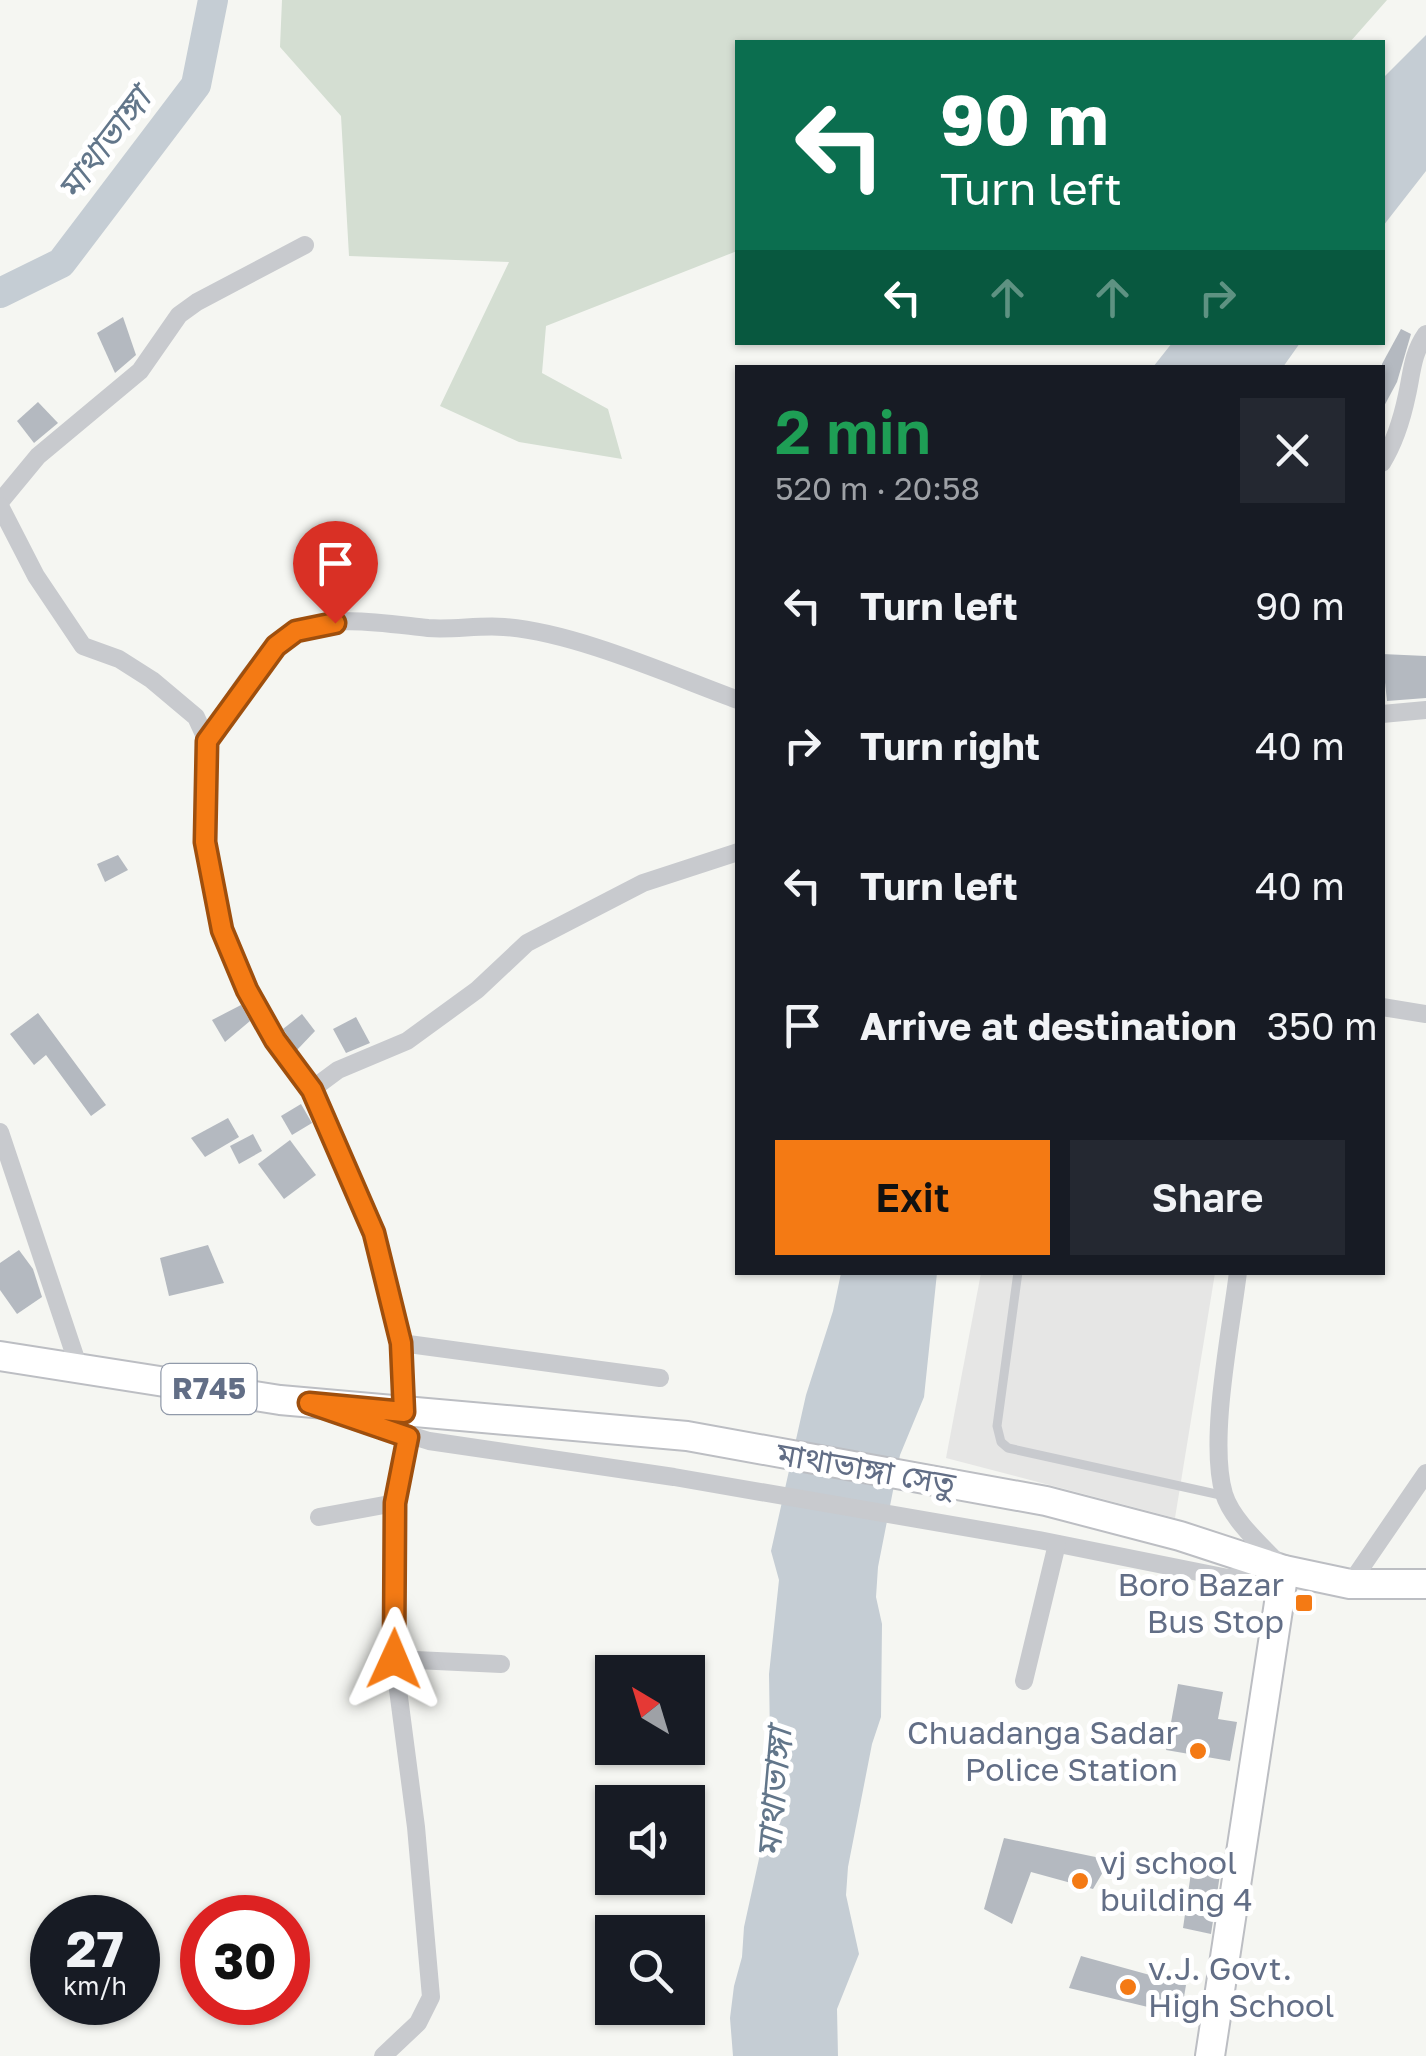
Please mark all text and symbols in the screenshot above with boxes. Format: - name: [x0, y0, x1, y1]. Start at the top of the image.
- water label: মাথাভাঙ্গা: [47, 74, 163, 208]
- text: 90 m: [940, 76, 1109, 160]
- icon: left: [775, 80, 905, 210]
- text: Turn left: [940, 161, 1122, 215]
- icon: left: [875, 270, 930, 325]
- icon: ahead: [980, 270, 1035, 325]
- icon: ahead: [1085, 270, 1140, 325]
- icon: right: [1190, 270, 1245, 325]
- text: 2 min: [775, 395, 931, 467]
- button: close: [1240, 398, 1345, 503]
- text: 520 m · 20:58: [775, 469, 980, 507]
- pin: [293, 521, 378, 624]
- icon: arrive: [308, 536, 363, 591]
- icon: left: [775, 578, 830, 633]
- text: Turn left: [860, 583, 1018, 628]
- text: 90 m: [1255, 583, 1345, 628]
- icon: right: [775, 718, 830, 773]
- text: Turn right: [860, 723, 1040, 768]
- text: 40 m: [1255, 723, 1345, 768]
- icon: left: [775, 858, 830, 913]
- text: Turn left: [860, 863, 1018, 908]
- text: 40 m: [1255, 863, 1345, 908]
- icon: arrive: [775, 998, 830, 1053]
- text: Arrive at destination: [860, 1003, 1237, 1048]
- text: 350 m: [1267, 1003, 1378, 1048]
- button: Exit: [775, 1140, 1050, 1255]
- button: Share: [1070, 1140, 1345, 1255]
- road number: R745: [162, 1364, 256, 1414]
- street label: মাথাভাঙ্গা সেতু: [773, 1433, 959, 1504]
- place label: Boro Bazar Bus Stop: [1118, 1565, 1284, 1640]
- marker: Boro Bazar Bus Stop: [1293, 1592, 1315, 1614]
- position arrow: [342, 1607, 446, 1711]
- north arrow: [595, 1655, 705, 1765]
- map controls: [595, 1655, 705, 2025]
- place label: Chuadanga Sadar Police Station: [907, 1713, 1178, 1788]
- water label: মাথাভাঙ্গা: [746, 1720, 800, 1859]
- marker: Chuadanga Sadar Police Station: [1187, 1740, 1209, 1762]
- button: sound: [595, 1785, 705, 1895]
- place label: vj school building 4: [1100, 1843, 1253, 1918]
- marker: vj school building 4: [1069, 1870, 1091, 1892]
- speed limit sign: 30: [180, 1895, 310, 2025]
- button: search: [595, 1915, 705, 2025]
- text: 27: [66, 1918, 124, 1978]
- place label: v.J. Govt. High School: [1148, 1949, 1335, 2024]
- text: km/h: [63, 1970, 127, 2001]
- marker: v.J. Govt. High School: [1117, 1976, 1139, 1998]

